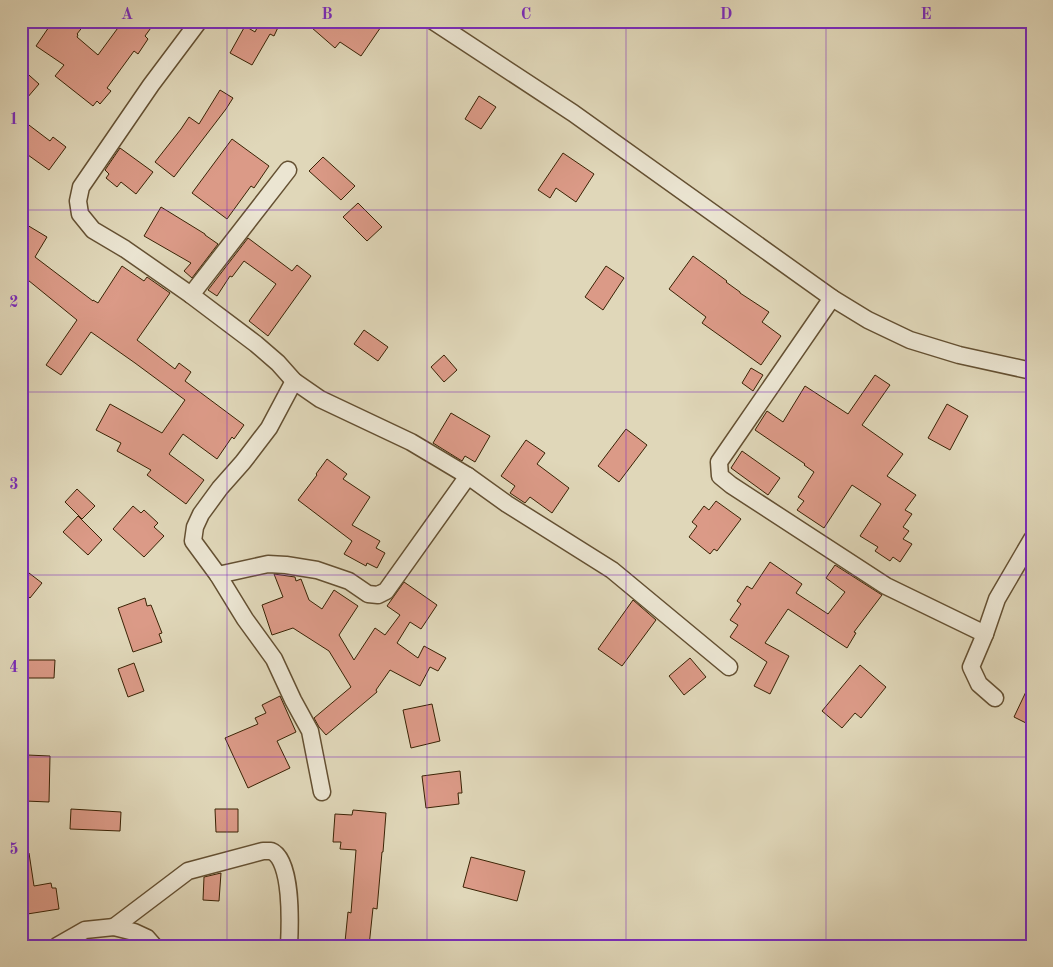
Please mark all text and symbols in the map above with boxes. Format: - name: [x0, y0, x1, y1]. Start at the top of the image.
- text: A: [121, 7, 133, 23]
- text: B: [321, 7, 333, 23]
- text: C: [521, 7, 531, 23]
- text: D: [720, 7, 732, 23]
- text: E: [920, 7, 932, 23]
- text: 1: [9, 112, 19, 128]
- text: 2: [9, 295, 19, 311]
- text: 3: [9, 477, 19, 493]
- text: 4: [9, 660, 19, 676]
- text: 5: [9, 842, 19, 858]

